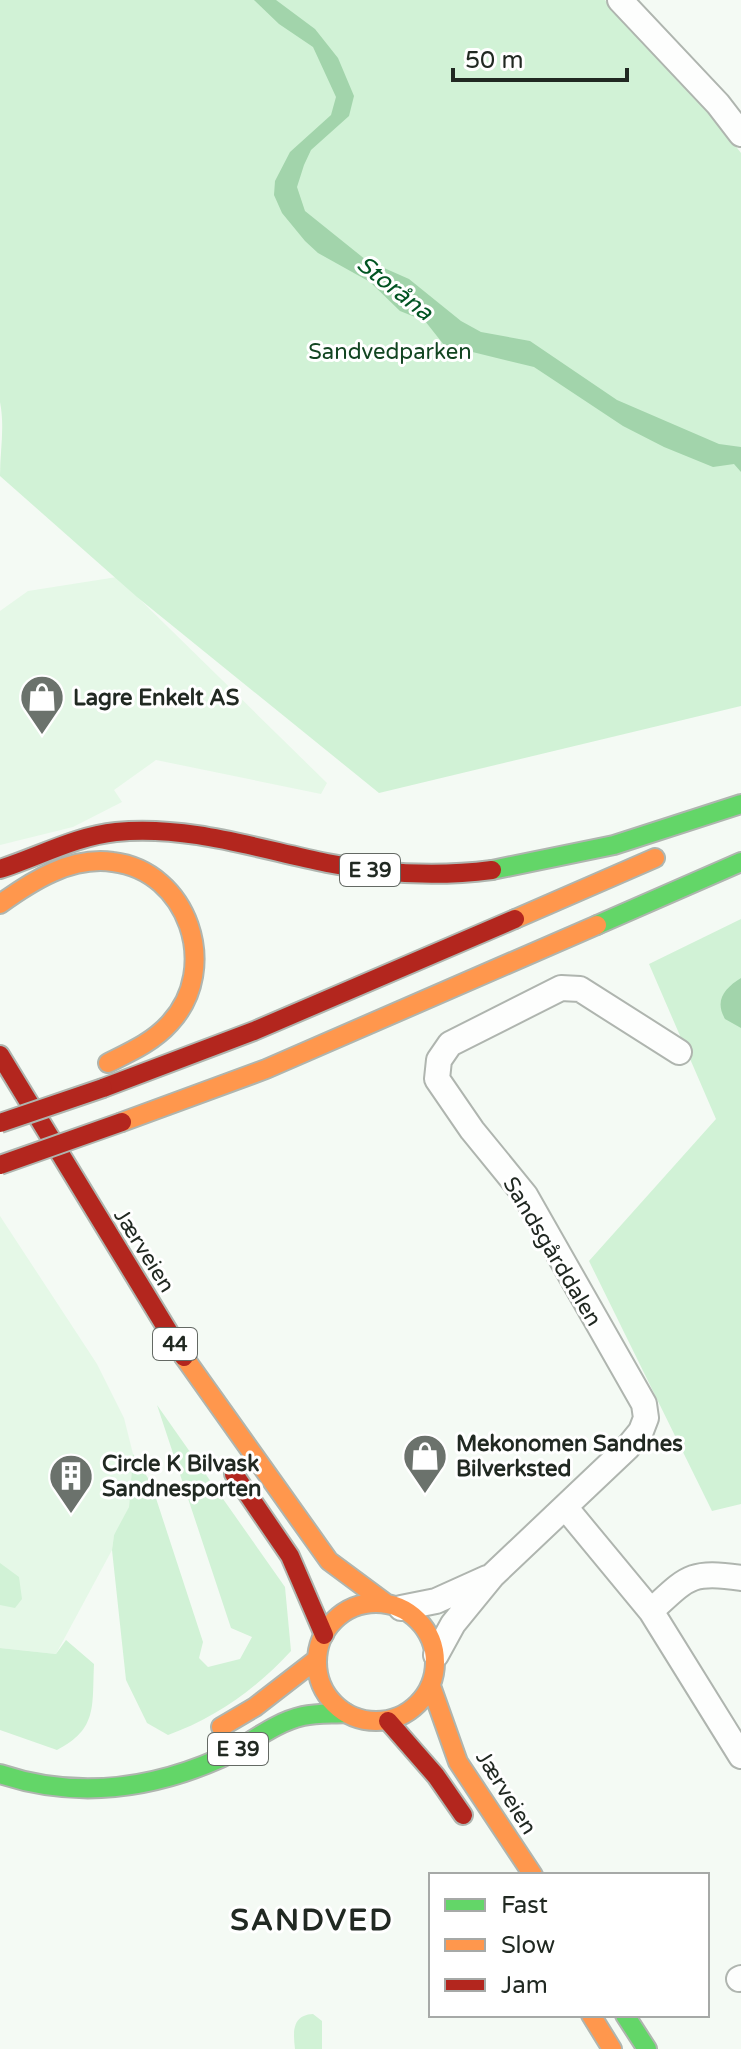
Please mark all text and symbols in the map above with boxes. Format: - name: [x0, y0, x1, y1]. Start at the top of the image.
- scale bar: [453, 32, 627, 82]
- text: 50 m: [465, 46, 523, 75]
- water label: Storåna: [351, 250, 439, 327]
- park label: Sandvedparken: [308, 339, 472, 365]
- shop icon: Lagre Enkelt AS: [18, 673, 66, 736]
- place label: Lagre Enkelt AS: [73, 685, 240, 711]
- road number: E 39: [340, 854, 400, 886]
- street label: Sandsgårddalen: [497, 1172, 607, 1331]
- street label: Jærveien: [108, 1204, 180, 1297]
- road number: 44: [153, 1328, 197, 1360]
- place label: Mekonomen Sandnes Bilverksted: [456, 1431, 683, 1482]
- shop icon: Mekonomen Sandnes Bilverksted: [401, 1432, 449, 1495]
- place label: Circle K Bilvask Sandnesporten: [102, 1451, 261, 1502]
- building icon: Circle K Bilvask Sandnesporten: [47, 1452, 95, 1515]
- road number: E 39: [208, 1733, 268, 1765]
- street label: Jærveien: [470, 1746, 542, 1839]
- legend: [429, 1873, 709, 2017]
- text: Fast: [501, 1891, 548, 1920]
- district label: SANDVED: [230, 1902, 394, 1939]
- text: Slow: [501, 1931, 555, 1960]
- text: Jam: [501, 1971, 548, 2000]

